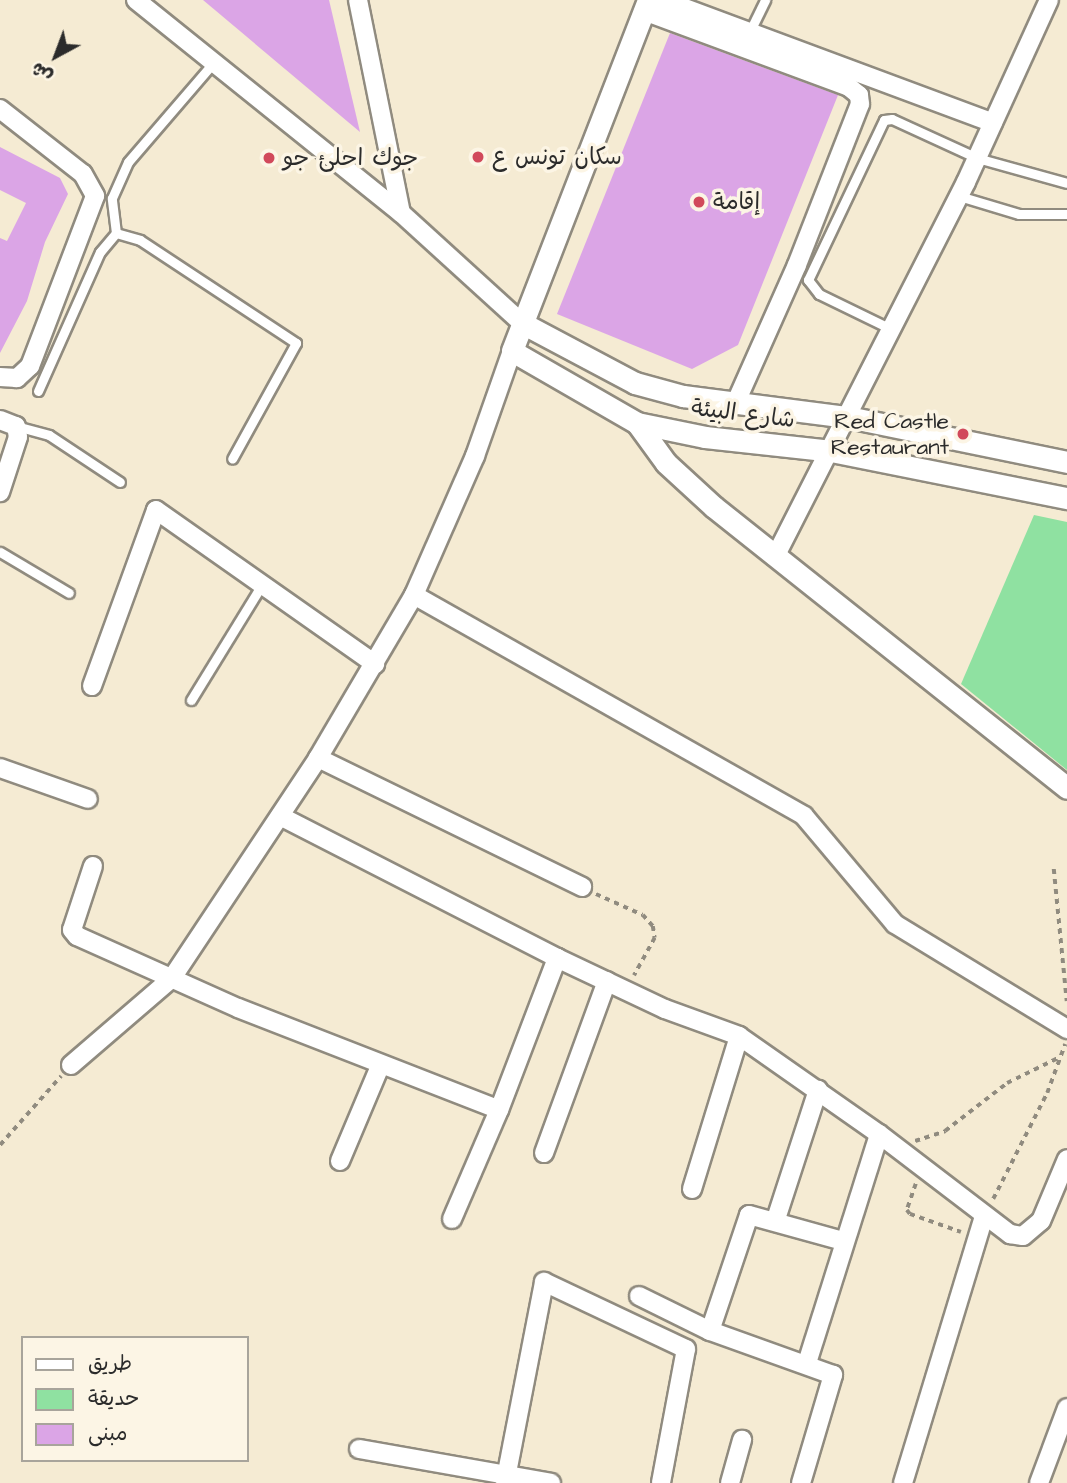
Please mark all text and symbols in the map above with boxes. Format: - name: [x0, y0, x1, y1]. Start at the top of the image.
- north arrow: [21, 21, 91, 91]
- text: ش: [25, 55, 59, 89]
- place label: سكان تونس ع: [492, 143, 622, 171]
- place label: جوك احلئ جو: [283, 144, 418, 172]
- marker: سكان تونس ع: [470, 149, 486, 165]
- marker: جوك احلئ جو: [261, 150, 277, 166]
- place label: إقامة: [713, 188, 760, 216]
- marker: إقامة: [691, 194, 707, 210]
- street label: شارع البيئة: [690, 394, 796, 434]
- place label: Red Castle Restaurant: [831, 407, 949, 461]
- marker: Red Castle Restaurant: [955, 426, 971, 442]
- legend: [21, 1336, 248, 1462]
- text: طريق: [88, 1349, 132, 1378]
- text: حديقة: [88, 1384, 139, 1413]
- text: مبنى: [88, 1419, 127, 1448]

